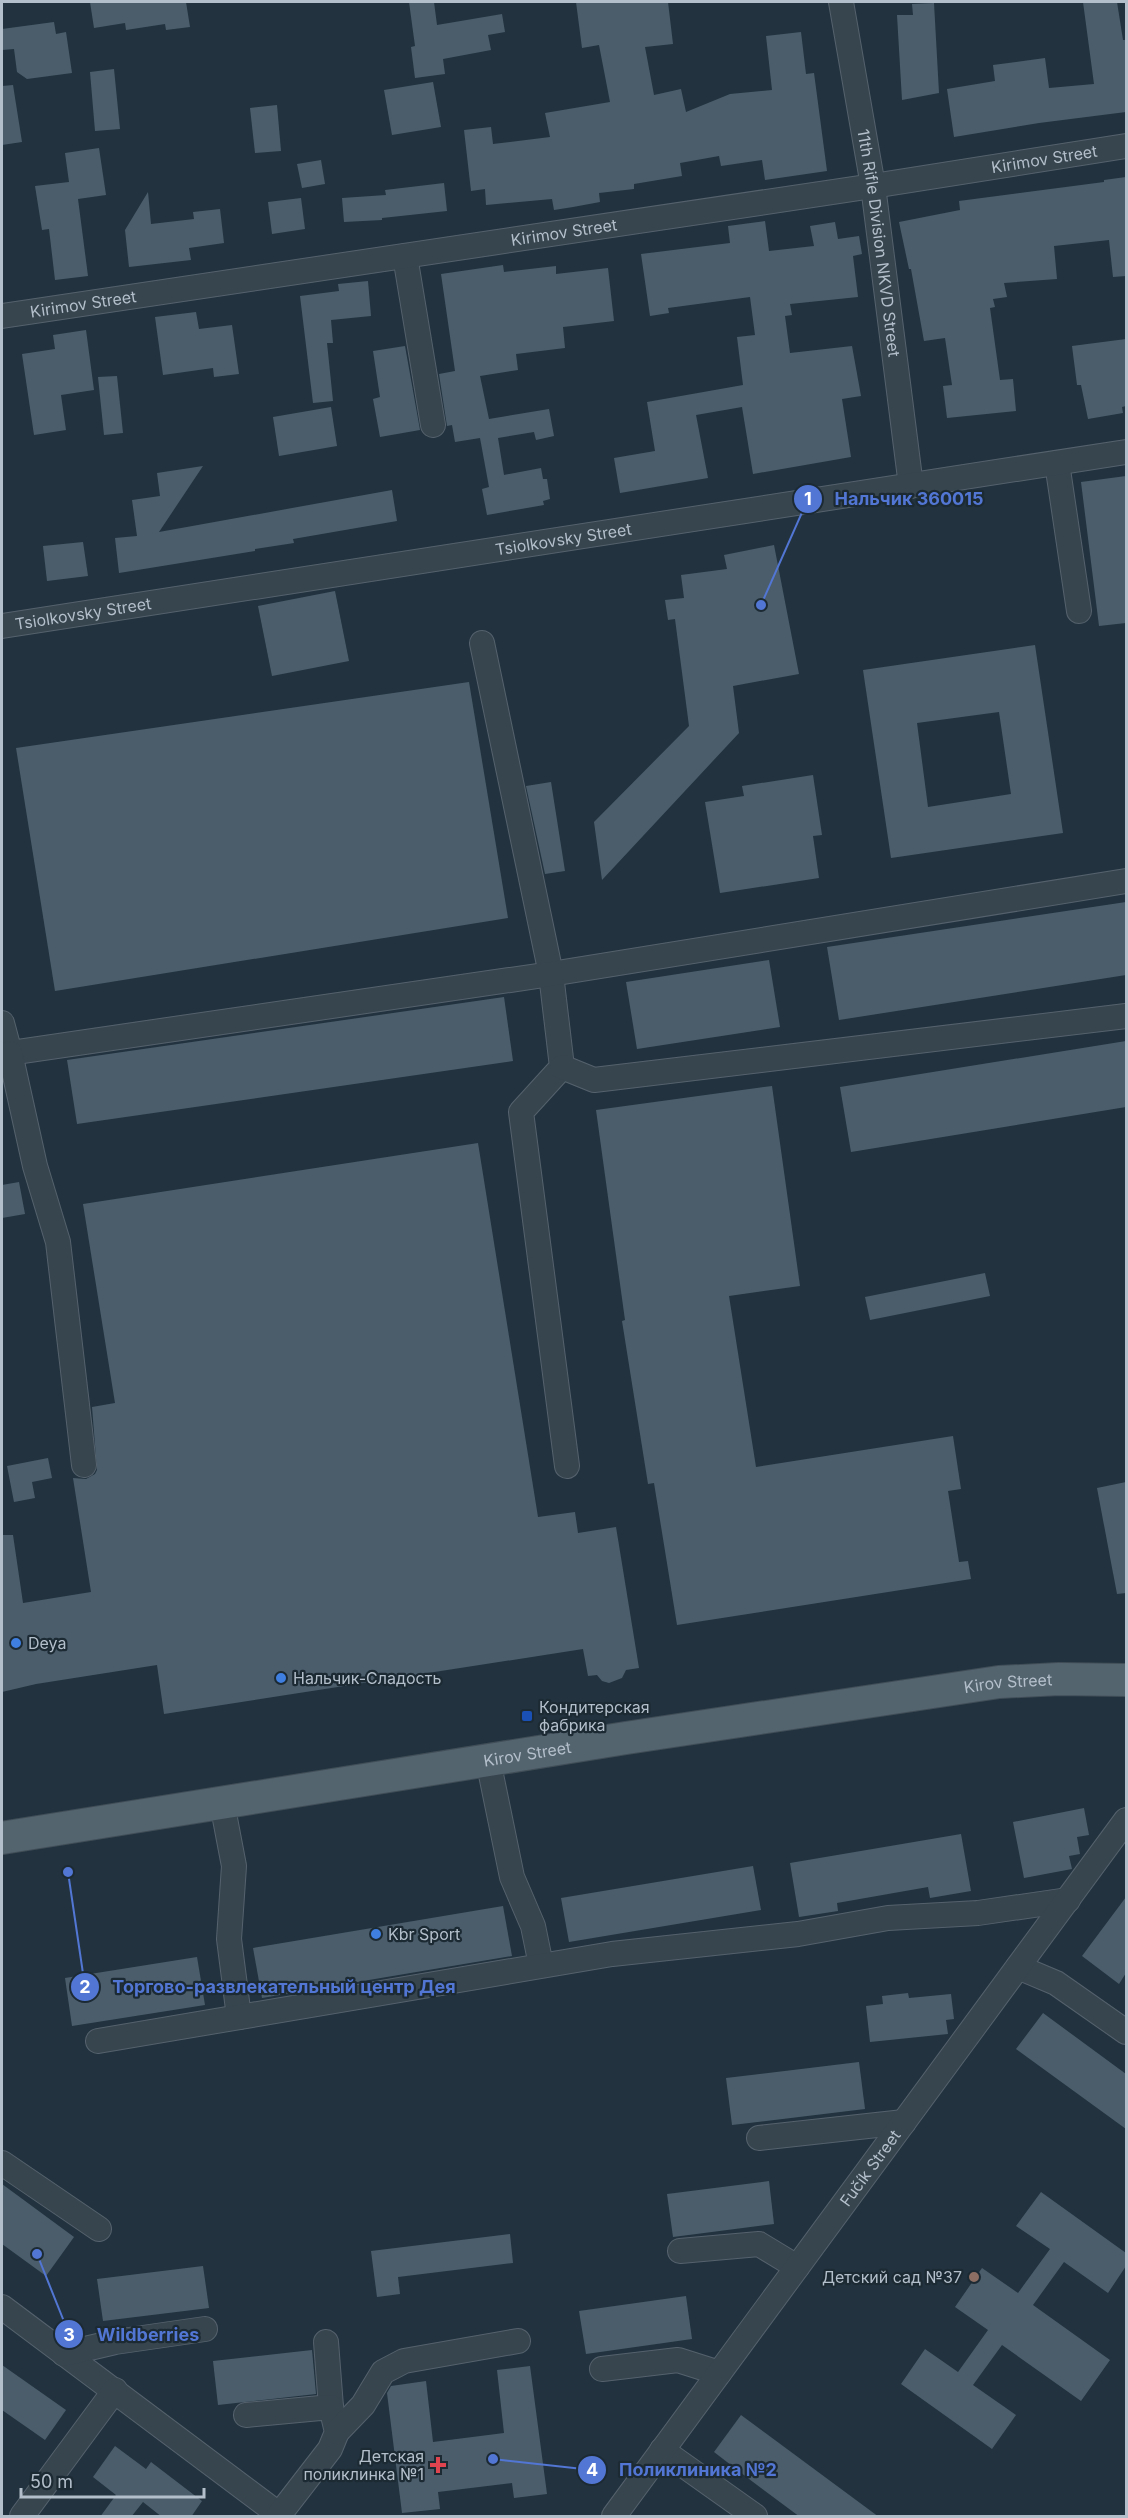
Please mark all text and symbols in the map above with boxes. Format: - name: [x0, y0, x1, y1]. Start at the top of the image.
- street label: 11th Rifle Division NKVD Street: [853, 128, 905, 358]
- street label: Kirimov Street: [990, 141, 1099, 177]
- street label: Kirimov Street: [509, 214, 618, 250]
- street label: Kirimov Street: [29, 286, 137, 322]
- callout: Нальчик 360015: [793, 481, 996, 517]
- text: 1: [804, 488, 812, 509]
- text: Нальчик 360015: [834, 488, 984, 509]
- street label: Tsiolkovsky Street: [494, 519, 633, 560]
- street label: Tsiolkovsky Street: [14, 593, 153, 634]
- place label: Deya: [28, 1633, 66, 1653]
- marker: Deya: [9, 1636, 23, 1650]
- place label: Нальчик-Сладость: [293, 1668, 441, 1688]
- street label: Kirov Street: [962, 1669, 1053, 1697]
- marker: Нальчик-Сладость: [274, 1671, 288, 1685]
- place label: Кондитерская фабрика: [539, 1697, 650, 1735]
- marker: Кондитерская фабрика: [520, 1709, 534, 1723]
- street label: Kirov Street: [482, 1737, 573, 1771]
- place label: Kbr Sport: [388, 1924, 460, 1944]
- marker: Kbr Sport: [369, 1927, 383, 1941]
- callout: Торгово-развлекательный центр Дея: [70, 1969, 468, 2005]
- text: 2: [79, 1976, 91, 1997]
- text: Торгово-развлекательный центр Дея: [112, 1976, 456, 1997]
- street label: Fučík Street: [835, 2126, 905, 2210]
- place label: Детский сад №37: [822, 2267, 962, 2287]
- marker: Детский сад №37: [967, 2270, 981, 2284]
- callout: Wildberries: [54, 2316, 211, 2352]
- text: 3: [63, 2324, 75, 2345]
- text: Wildberries: [97, 2324, 199, 2345]
- place label: Детская поликлинка №1: [303, 2446, 424, 2484]
- callout: Поликлиника №2: [577, 2452, 789, 2488]
- marker: Детская поликлинка №1: [429, 2456, 447, 2474]
- text: 4: [586, 2459, 598, 2480]
- text: Поликлиника №2: [619, 2459, 777, 2480]
- scale bar: [21, 2461, 204, 2499]
- text: 50 m: [30, 2471, 73, 2492]

